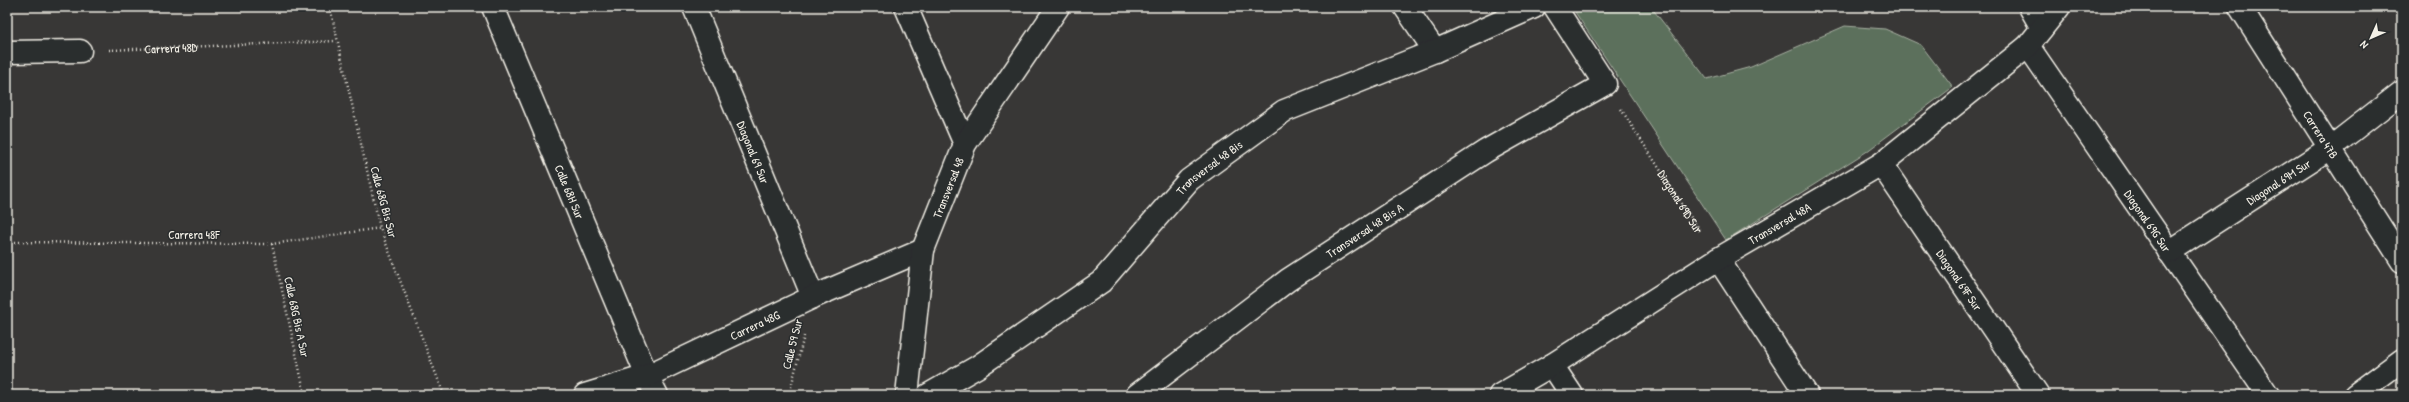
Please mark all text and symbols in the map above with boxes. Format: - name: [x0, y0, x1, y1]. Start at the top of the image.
- north arrow: [2351, 18, 2391, 58]
- street label: Carrera 48D: [144, 38, 198, 57]
- text: N: [2357, 38, 2371, 52]
- street label: Carrera 47B: [2300, 107, 2343, 162]
- street label: Diagonal 69 Sur: [733, 118, 774, 187]
- street label: Transversal 48 Bis: [1172, 135, 1246, 198]
- street label: Diagonal 69M Sur: [2243, 154, 2314, 209]
- street label: Transversal 48: [928, 155, 967, 221]
- street label: Calle 68H Sur: [551, 162, 589, 222]
- street label: Calle 68G Bis Sur: [366, 164, 402, 240]
- street label: Diagonal 69D Sur: [1654, 167, 1708, 237]
- street label: Diagonal 69G Sur: [2121, 186, 2176, 256]
- street label: Transversal 48A: [1745, 198, 1814, 248]
- street label: Transversal 48 Bis A: [1322, 199, 1406, 262]
- street label: Carrera 48F: [168, 226, 220, 243]
- street label: Diagonal 69F Sur: [1933, 246, 1987, 314]
- street label: Calle 68G Bis A Sur: [280, 275, 314, 359]
- street label: Carrera 48G: [727, 306, 782, 344]
- street label: Calle 59 Sur: [778, 317, 807, 371]

